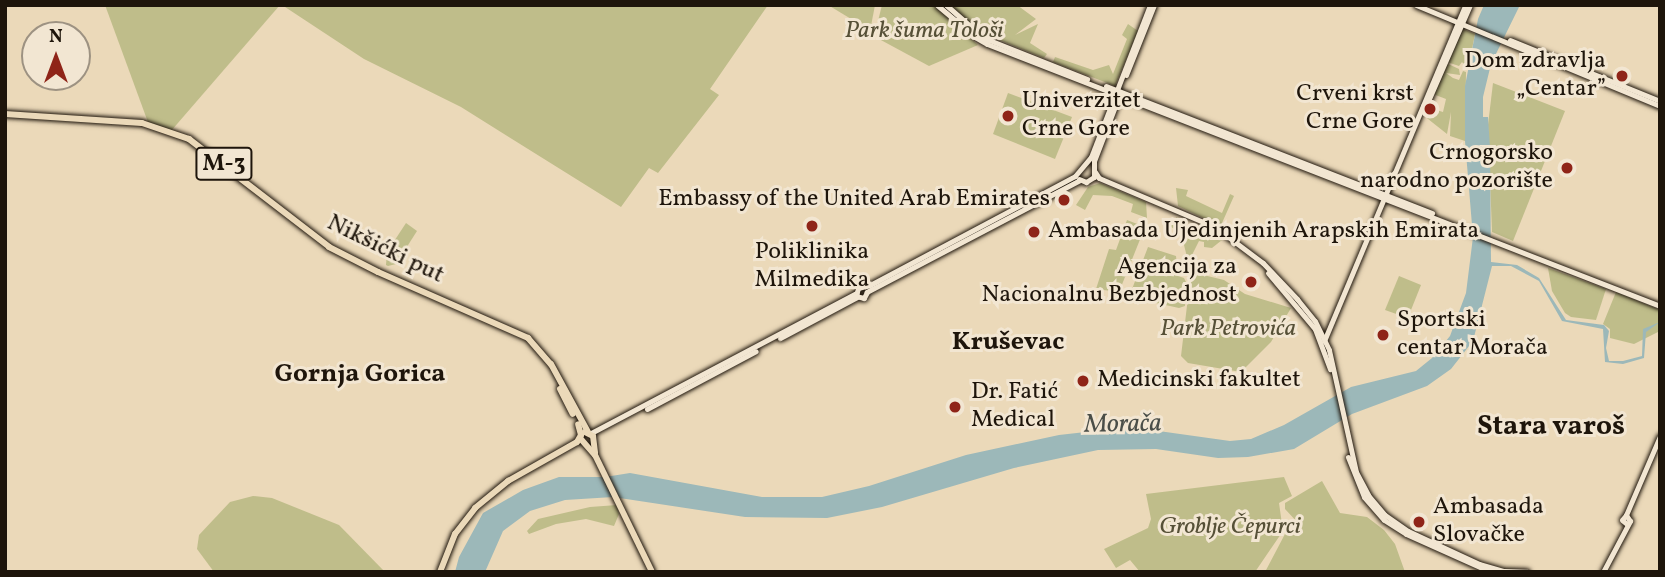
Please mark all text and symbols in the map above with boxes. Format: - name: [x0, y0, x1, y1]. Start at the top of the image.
- park label: Park šuma Tološi: [845, 18, 1003, 46]
- north arrow: [21, 21, 91, 91]
- text: N: [49, 24, 63, 50]
- place label: Dom zdravlja „Centar”: [1464, 48, 1606, 104]
- marker: Dom zdravlja „Centar”: [1612, 66, 1632, 86]
- place label: Crveni krst Crne Gore: [1296, 81, 1414, 137]
- place label: Univerzitet Crne Gore: [1022, 88, 1141, 144]
- marker: Crveni krst Crne Gore: [1420, 99, 1440, 119]
- marker: Univerzitet Crne Gore: [1000, 108, 1016, 124]
- place label: Crnogorsko narodno pozorište: [1360, 140, 1553, 196]
- road number: M-3: [194, 144, 254, 183]
- marker: Crnogorsko narodno pozorište: [1559, 160, 1575, 176]
- place label: Embassy of the United Arab Emirates: [660, 186, 1050, 214]
- marker: Embassy of the United Arab Emirates: [1056, 192, 1072, 208]
- street label: Nikšićki put: [322, 209, 448, 291]
- marker: Poliklinika Milmedika: [802, 216, 822, 236]
- place label: Ambasada Ujedinjenih Arapskih Emirata: [1048, 218, 1479, 246]
- marker: Ambasada Ujedinjenih Arapskih Emirata: [1026, 224, 1042, 240]
- place label: Poliklinika Milmedika: [754, 239, 870, 295]
- place label: Agencija za Nacionalnu Bezbjednost: [981, 254, 1237, 310]
- marker: Agencija za Nacionalnu Bezbjednost: [1243, 274, 1259, 290]
- place label: Sportski centar Morača: [1397, 307, 1548, 363]
- park label: Park Petrovića: [1160, 316, 1296, 344]
- district label: Kruševac: [952, 327, 1064, 359]
- marker: Sportski centar Morača: [1375, 327, 1391, 343]
- district label: Gornja Gorica: [275, 359, 445, 391]
- place label: Medicinski fakultet: [1097, 367, 1301, 395]
- marker: Medicinski fakultet: [1075, 373, 1091, 389]
- place label: Dr. Fatić Medical: [971, 379, 1058, 435]
- marker: Dr. Fatić Medical: [945, 397, 965, 417]
- water label: Morača: [1084, 409, 1162, 441]
- district label: Stara varoš: [1477, 410, 1625, 444]
- place label: Ambasada Slovačke: [1433, 494, 1544, 550]
- park label: Groblje Čepurci: [1159, 514, 1301, 542]
- marker: Ambasada Slovačke: [1411, 514, 1427, 530]

